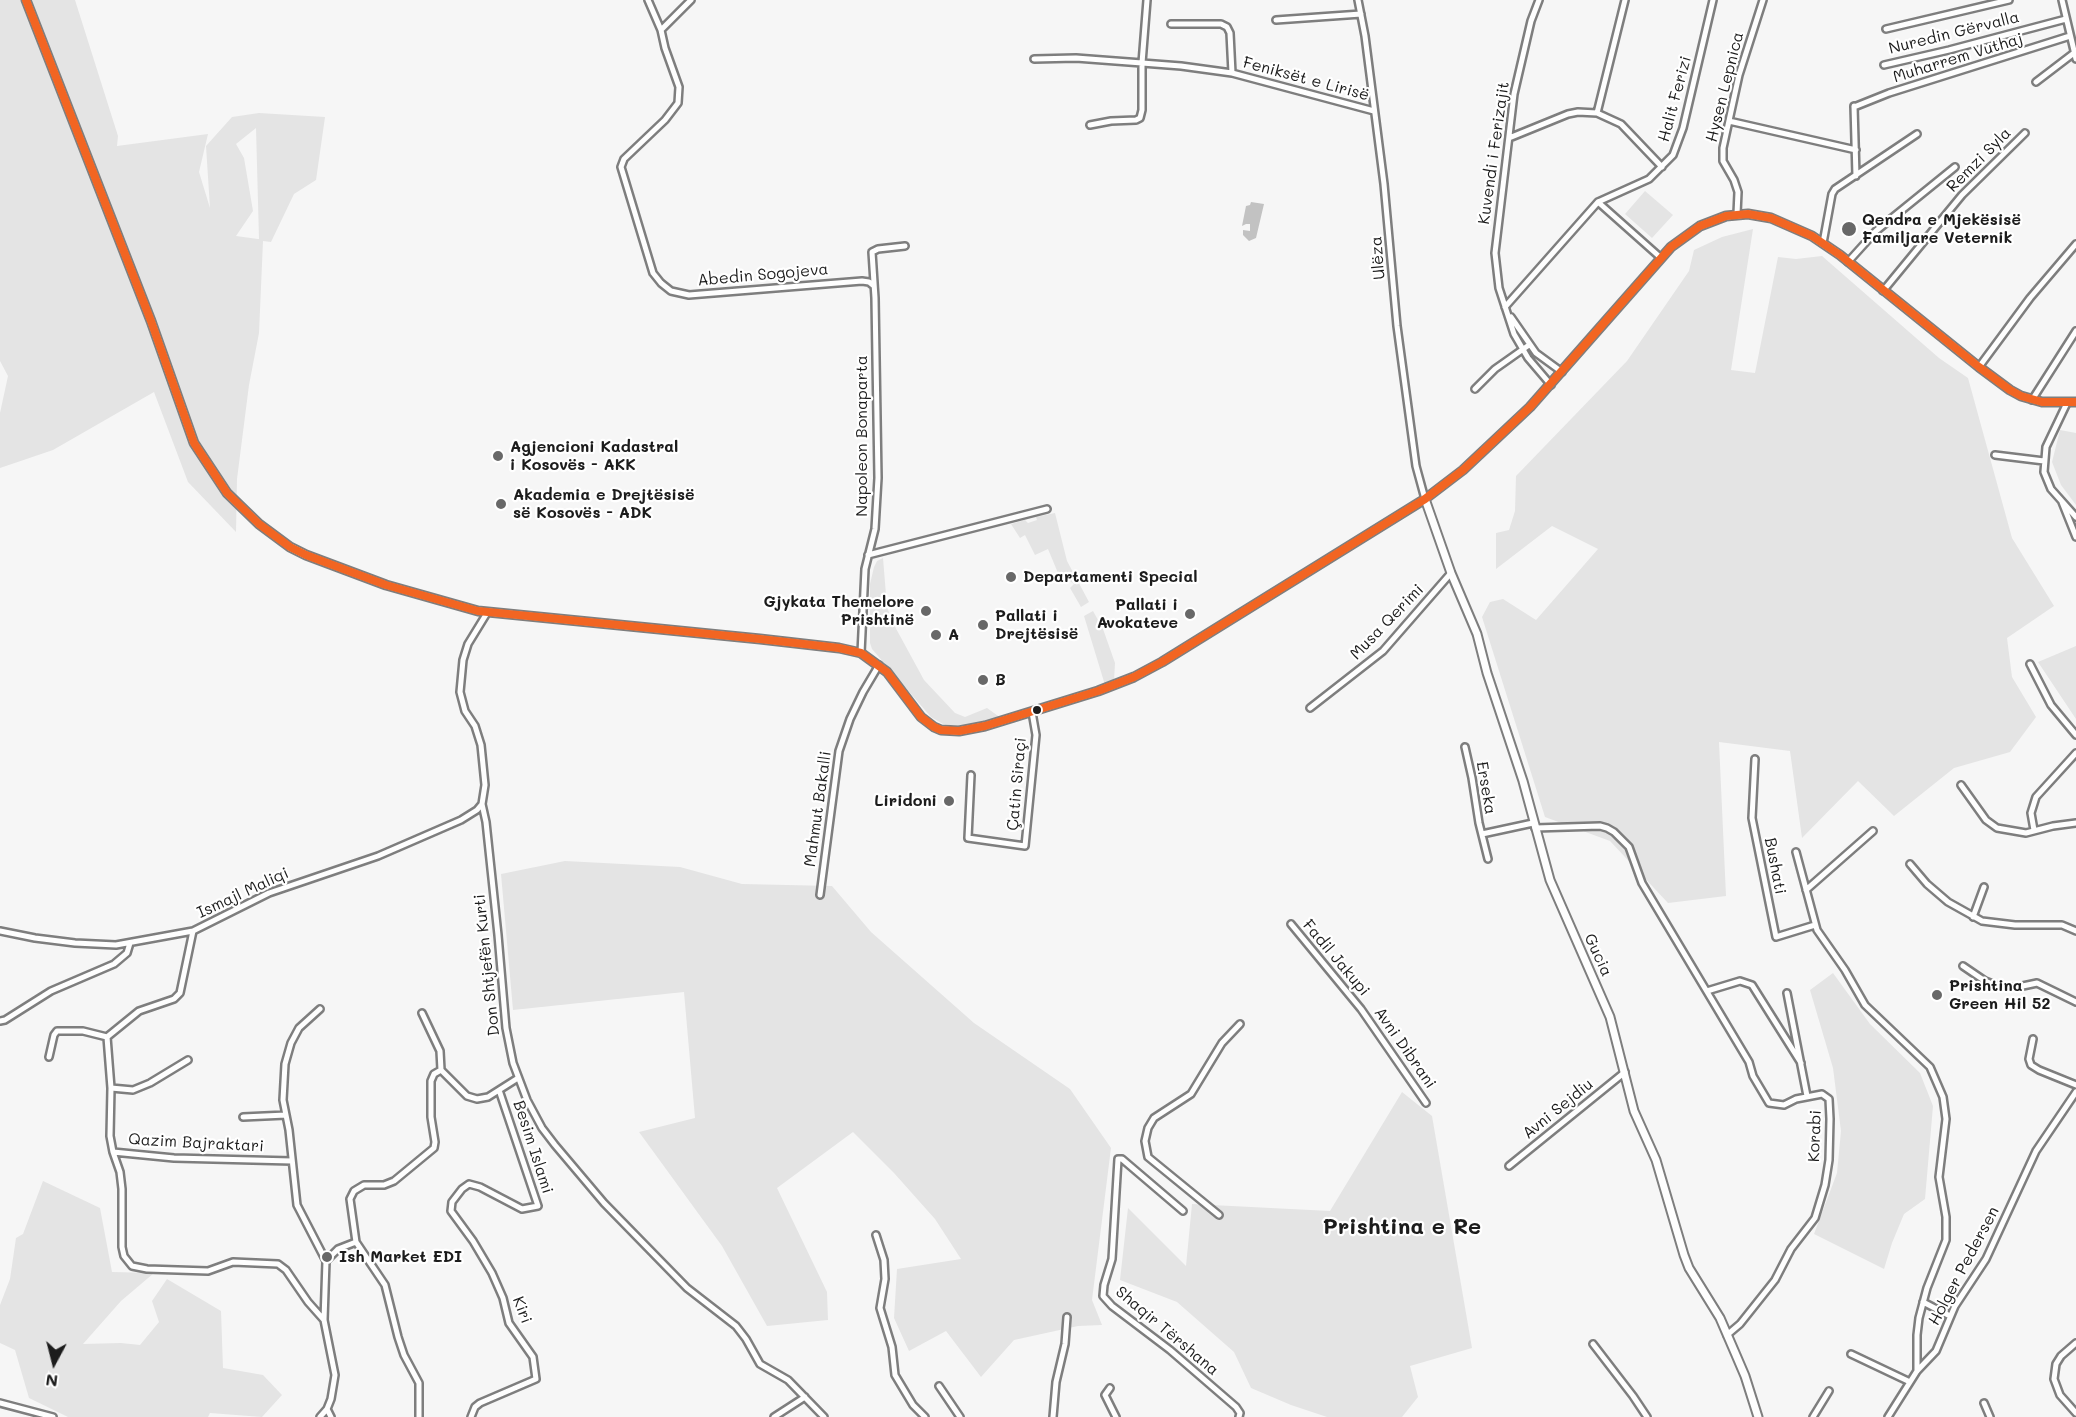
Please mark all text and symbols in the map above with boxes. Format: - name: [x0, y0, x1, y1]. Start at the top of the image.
- street label: Nuredin Gërvalla: [1887, 8, 2021, 58]
- street label: Muharrem Vuthaj: [1891, 29, 2025, 87]
- street label: Hysen Lepnica: [1702, 30, 1748, 144]
- street label: Feniksët e Lirisë: [1241, 53, 1371, 105]
- street label: Halit Ferizi: [1654, 54, 1696, 144]
- street label: Kuvendi i Ferizajit: [1474, 80, 1514, 226]
- street label: Remzi Syla: [1943, 124, 2015, 196]
- place label: Qendra e Mjekësisë Familjare Veternik: [1862, 210, 2021, 248]
- marker: Qendra e Mjekësisë Familjare Veternik: [1840, 220, 1858, 238]
- street label: Ulëza: [1367, 236, 1389, 280]
- street label: Abedin Sogojeva: [697, 260, 829, 290]
- street label: Napoleon Bonaparta: [852, 355, 872, 517]
- place label: Agjencioni Kadastral i Kosovës - AKK: [510, 437, 678, 475]
- marker: Agjencioni Kadastral i Kosovës - AKK: [491, 449, 505, 463]
- place label: Akademia e Drejtësisë së Kosovës - ADK: [513, 485, 695, 523]
- marker: Akademia e Drejtësisë së Kosovës - ADK: [494, 497, 508, 511]
- place label: Departamenti Special: [1023, 567, 1198, 587]
- marker: Departamenti Special: [1004, 570, 1018, 584]
- street label: Musa Qerimi: [1346, 580, 1428, 664]
- place label: Gjykata Themelore Prishtinë: [763, 592, 914, 630]
- place label: Pallati i Avokateve: [1097, 595, 1178, 633]
- marker: Gjykata Themelore Prishtinë: [919, 604, 933, 618]
- place label: Pallati i Drejtësisë: [995, 606, 1078, 644]
- marker: Pallati i Avokateve: [1183, 607, 1197, 621]
- marker: Pallati i Drejtësisë: [976, 618, 990, 632]
- place label: A: [948, 625, 959, 645]
- marker: A: [929, 628, 943, 642]
- place label: B: [995, 670, 1006, 690]
- marker: B: [976, 673, 990, 687]
- unlabelled marker: [1031, 704, 1043, 716]
- street label: Çatin Siraçi: [1003, 737, 1031, 831]
- street label: Mahmut Bakalli: [800, 750, 836, 868]
- street label: Erseka: [1472, 760, 1500, 816]
- place label: Liridoni: [874, 791, 937, 811]
- marker: Liridoni: [942, 794, 956, 808]
- street label: Bushati: [1760, 836, 1790, 896]
- street label: Ismajl Maliqi: [194, 863, 292, 923]
- street label: Don Shtjefën Kurti: [470, 893, 504, 1037]
- street label: Fadil Jakupi: [1298, 916, 1374, 1000]
- street label: Gucia: [1580, 931, 1616, 979]
- place label: Prishtina Green Hil 52: [1949, 976, 2050, 1014]
- marker: Prishtina Green Hil 52: [1930, 988, 1944, 1002]
- street label: Avni Dibrani: [1370, 1004, 1440, 1092]
- street label: Avni Sejdiu: [1519, 1075, 1597, 1143]
- street label: Besim Islami: [509, 1098, 557, 1196]
- street label: Korabi: [1804, 1110, 1826, 1162]
- street label: Qazim Bajraktari: [128, 1130, 264, 1156]
- street label: Holger Pedersen: [1925, 1203, 2003, 1329]
- district label: Prishtina e Re: [1323, 1214, 1481, 1240]
- place label: Ish Market EDI: [339, 1247, 462, 1267]
- marker: Ish Market EDI: [320, 1250, 334, 1264]
- street label: Shaqir Tërshana: [1112, 1282, 1222, 1380]
- street label: Kiri: [508, 1294, 536, 1326]
- north arrow: [24, 1333, 84, 1393]
- text: N: [44, 1370, 59, 1393]

